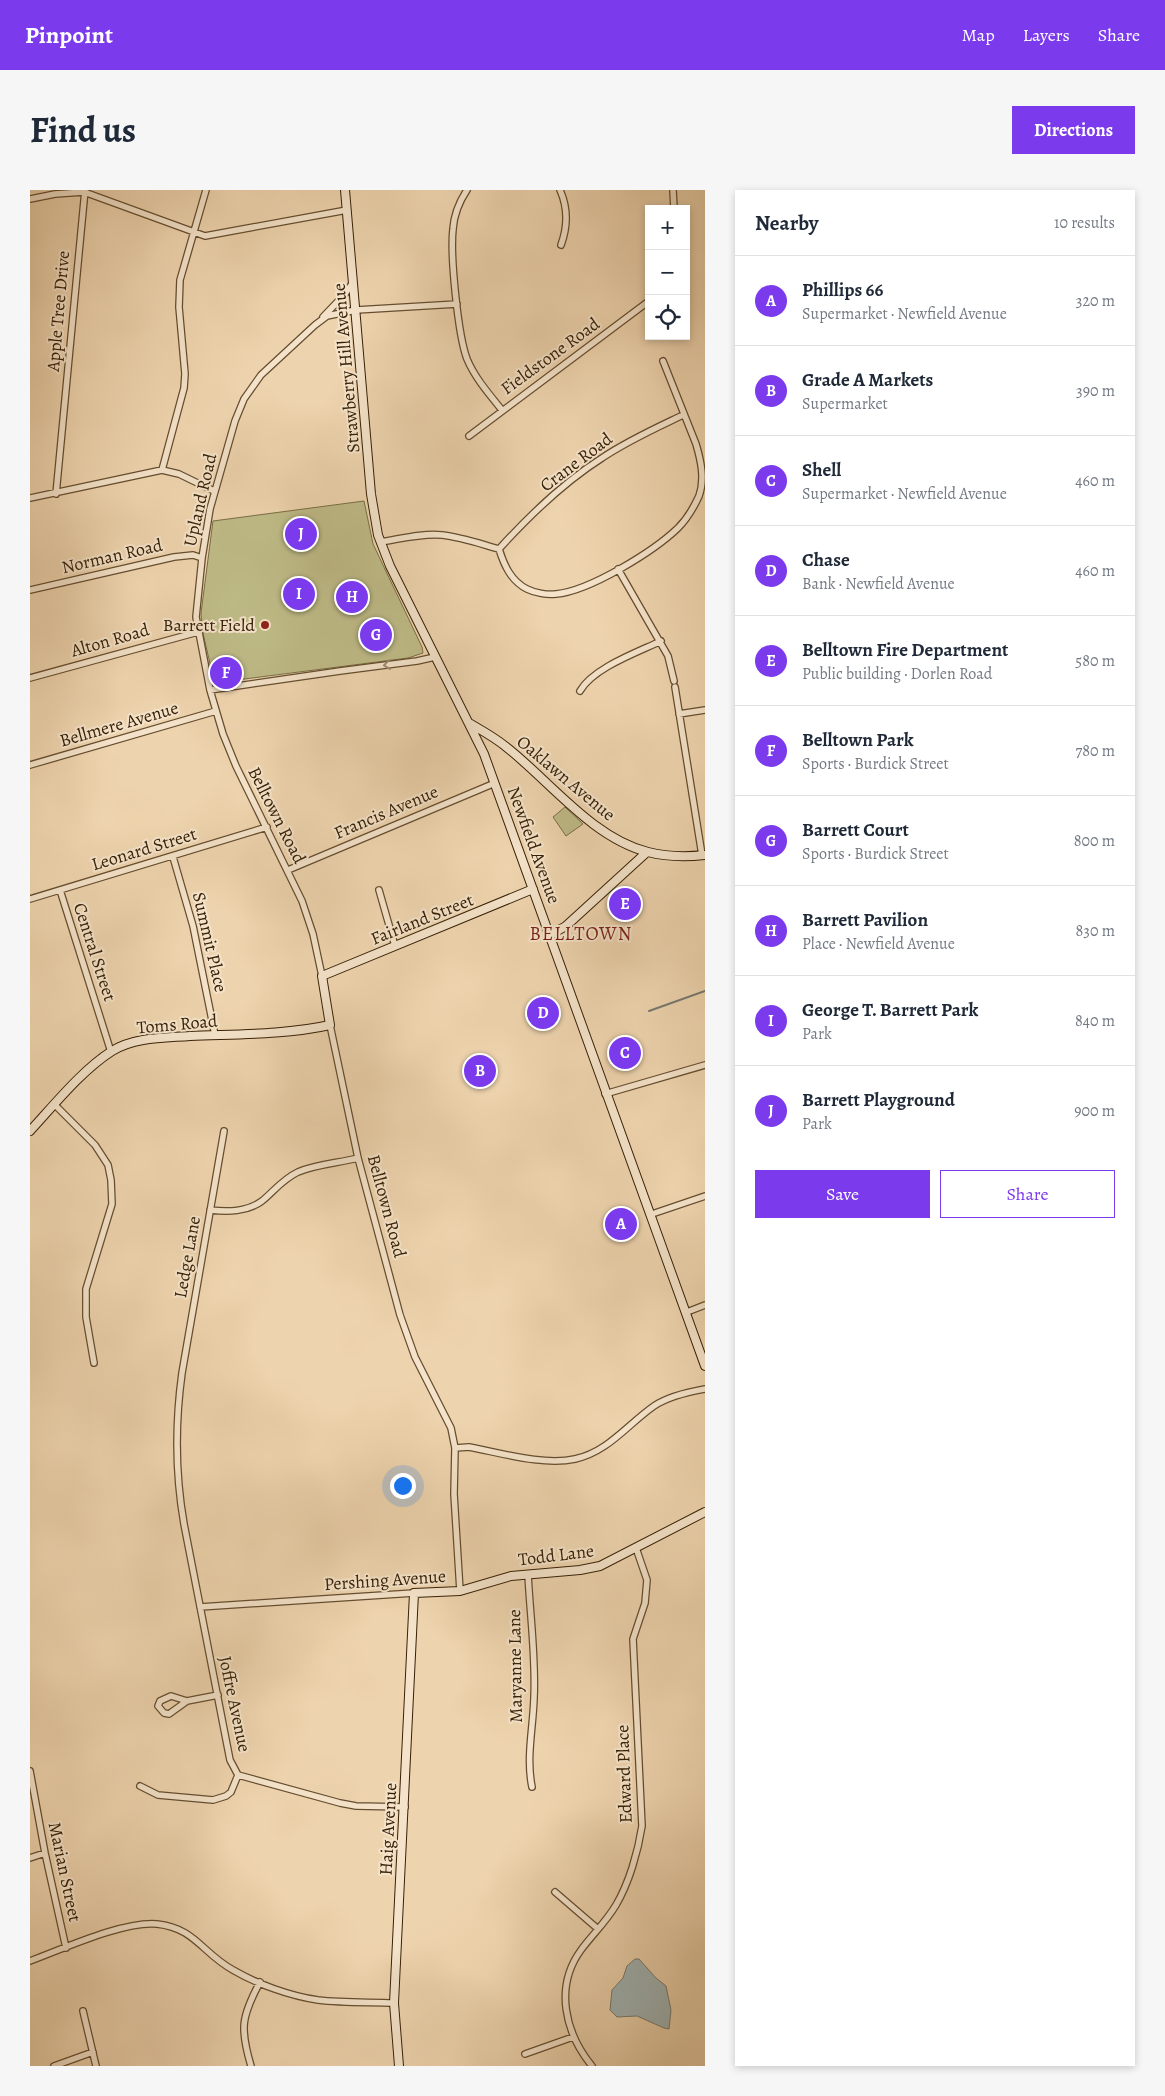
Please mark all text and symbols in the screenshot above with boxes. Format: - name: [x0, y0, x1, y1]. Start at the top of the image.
- text: Pinpoint: [25, 19, 113, 51]
- text: Map: [962, 23, 995, 47]
- text: Layers: [1023, 23, 1070, 47]
- text: Share: [1098, 23, 1140, 47]
- text: Find us: [30, 106, 136, 154]
- button: Directions: [1012, 106, 1135, 154]
- map controls: [645, 205, 690, 340]
- button: +: [645, 205, 690, 250]
- text: Nearby: [755, 209, 818, 237]
- text: 10 results: [1054, 212, 1115, 234]
- street label: Apple Tree Drive: [41, 250, 75, 373]
- button: −: [645, 250, 690, 295]
- text: Phillips 66: [802, 277, 883, 303]
- street label: Strawberry Hill Avenue: [327, 282, 365, 454]
- text: A: [766, 290, 776, 312]
- text: 320 m: [1076, 290, 1115, 312]
- button: locate: [645, 295, 690, 340]
- text: Supermarket · Newfield Avenue: [802, 303, 1007, 325]
- street label: Fieldstone Road: [496, 312, 605, 400]
- text: Grade A Markets: [802, 367, 933, 393]
- text: B: [766, 380, 776, 402]
- text: 390 m: [1076, 380, 1115, 402]
- text: Supermarket: [802, 393, 888, 415]
- street label: Crane Road: [535, 427, 617, 497]
- street label: Upland Road: [178, 451, 222, 549]
- text: Shell: [802, 457, 841, 483]
- text: C: [766, 470, 776, 492]
- text: 460 m: [1075, 470, 1115, 492]
- text: Supermarket · Newfield Avenue: [802, 483, 1007, 505]
- pin: J: [285, 515, 317, 553]
- street label: Norman Road: [59, 533, 165, 579]
- text: Chase: [802, 547, 850, 573]
- text: D: [765, 560, 777, 582]
- text: 460 m: [1075, 560, 1115, 582]
- text: Bank · Newfield Avenue: [802, 573, 955, 595]
- pin: I: [283, 575, 315, 613]
- pin: H: [336, 578, 368, 616]
- place label: Barrett Field: [163, 613, 255, 637]
- pin: G: [360, 616, 392, 654]
- street label: Alton Road: [67, 617, 152, 663]
- marker: Barrett Field: [259, 619, 271, 631]
- text: Belltown Fire Department: [802, 637, 1008, 663]
- text: E: [766, 650, 776, 672]
- text: 580 m: [1075, 650, 1115, 672]
- pin: F: [210, 654, 242, 692]
- one-way arrow: [382, 659, 390, 670]
- text: Public building · Dorlen Road: [802, 663, 992, 685]
- street label: Bellmere Avenue: [57, 696, 181, 752]
- text: Belltown Park: [802, 727, 914, 753]
- street label: Oaklawn Avenue: [512, 730, 620, 826]
- text: F: [767, 740, 775, 762]
- text: 780 m: [1076, 740, 1115, 762]
- text: Sports · Burdick Street: [802, 753, 949, 775]
- street label: Belltown Road: [242, 762, 312, 868]
- street label: Francis Avenue: [330, 779, 442, 845]
- street label: Newfield Avenue: [502, 783, 566, 907]
- text: Barrett Court: [802, 817, 909, 843]
- street label: Leonard Street: [89, 822, 199, 876]
- text: G: [766, 830, 776, 852]
- text: 800 m: [1074, 830, 1115, 852]
- text: Sports · Burdick Street: [802, 843, 949, 865]
- pin: E: [609, 885, 641, 923]
- street label: Fairland Street: [367, 887, 477, 951]
- street label: Summit Place: [187, 890, 233, 994]
- street label: Central Street: [68, 900, 122, 1004]
- text: Barrett Pavilion: [802, 907, 928, 933]
- text: H: [765, 920, 777, 942]
- text: 830 m: [1076, 920, 1115, 942]
- district label: BELLTOWN: [530, 921, 632, 947]
- text: Place · Newfield Avenue: [802, 933, 955, 955]
- pin: D: [527, 994, 559, 1032]
- text: George T. Barrett Park: [802, 997, 978, 1023]
- street label: Toms Road: [136, 1008, 219, 1039]
- text: I: [768, 1010, 774, 1032]
- text: 840 m: [1075, 1010, 1115, 1032]
- text: Park: [802, 1023, 832, 1045]
- pin: C: [609, 1034, 641, 1072]
- pin: B: [464, 1052, 496, 1090]
- text: Barrett Playground: [802, 1087, 955, 1113]
- text: J: [768, 1100, 774, 1122]
- text: 900 m: [1074, 1100, 1115, 1122]
- text: Park: [802, 1113, 832, 1135]
- street label: Belltown Road: [362, 1152, 412, 1260]
- button: Save: [755, 1170, 930, 1218]
- button: Share: [940, 1170, 1115, 1218]
- pin: A: [605, 1205, 637, 1243]
- street label: Ledge Lane: [168, 1214, 206, 1300]
- your location: [390, 1473, 416, 1499]
- street label: Todd Lane: [517, 1538, 595, 1572]
- street label: Pershing Avenue: [323, 1564, 447, 1596]
- street label: Maryanne Lane: [502, 1609, 528, 1723]
- street label: Joffre Avenue: [213, 1654, 257, 1754]
- street label: Edward Place: [610, 1724, 638, 1824]
- street label: Haig Avenue: [374, 1782, 402, 1876]
- street label: Marian Street: [43, 1820, 87, 1924]

